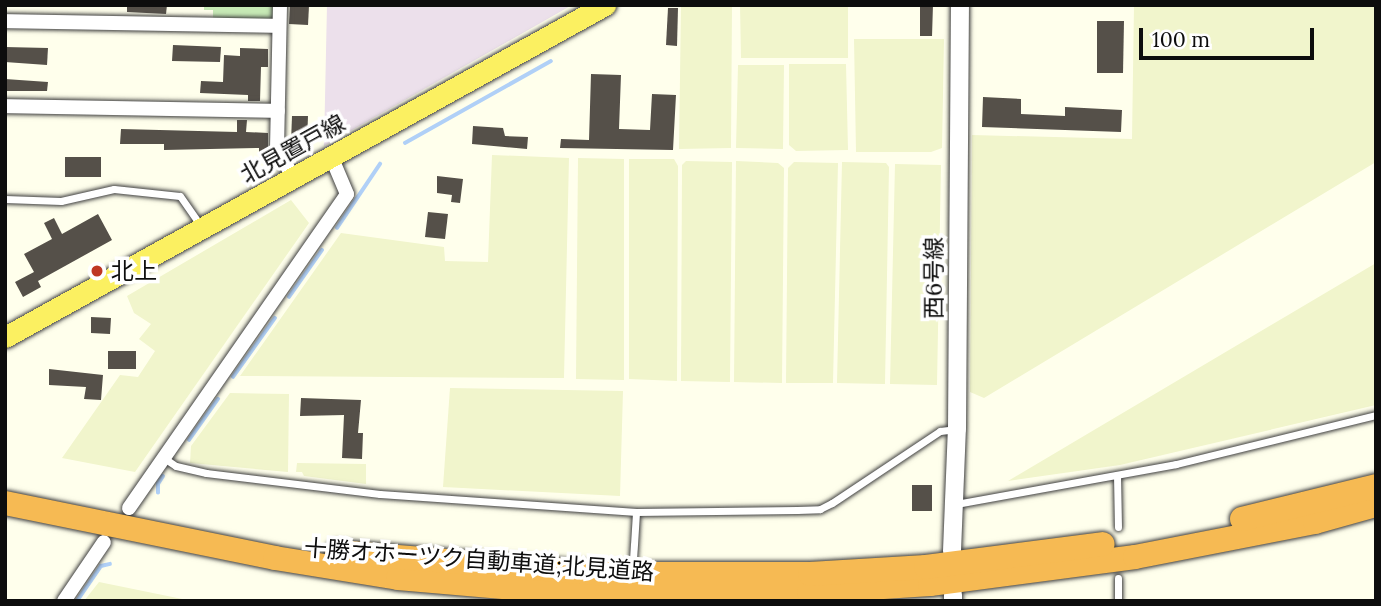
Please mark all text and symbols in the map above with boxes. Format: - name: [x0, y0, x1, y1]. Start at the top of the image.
- scale bar: [1143, 14, 1318, 58]
- text: 100 m: [1152, 26, 1210, 53]
- street label: 北見置戸線: [236, 109, 350, 189]
- street label: 西6号線: [920, 237, 948, 319]
- place label: 北上: [111, 257, 157, 285]
- marker: 北上: [89, 263, 105, 279]
- street label: 十勝オホーツク自動車道;北見道路: [303, 534, 655, 586]

